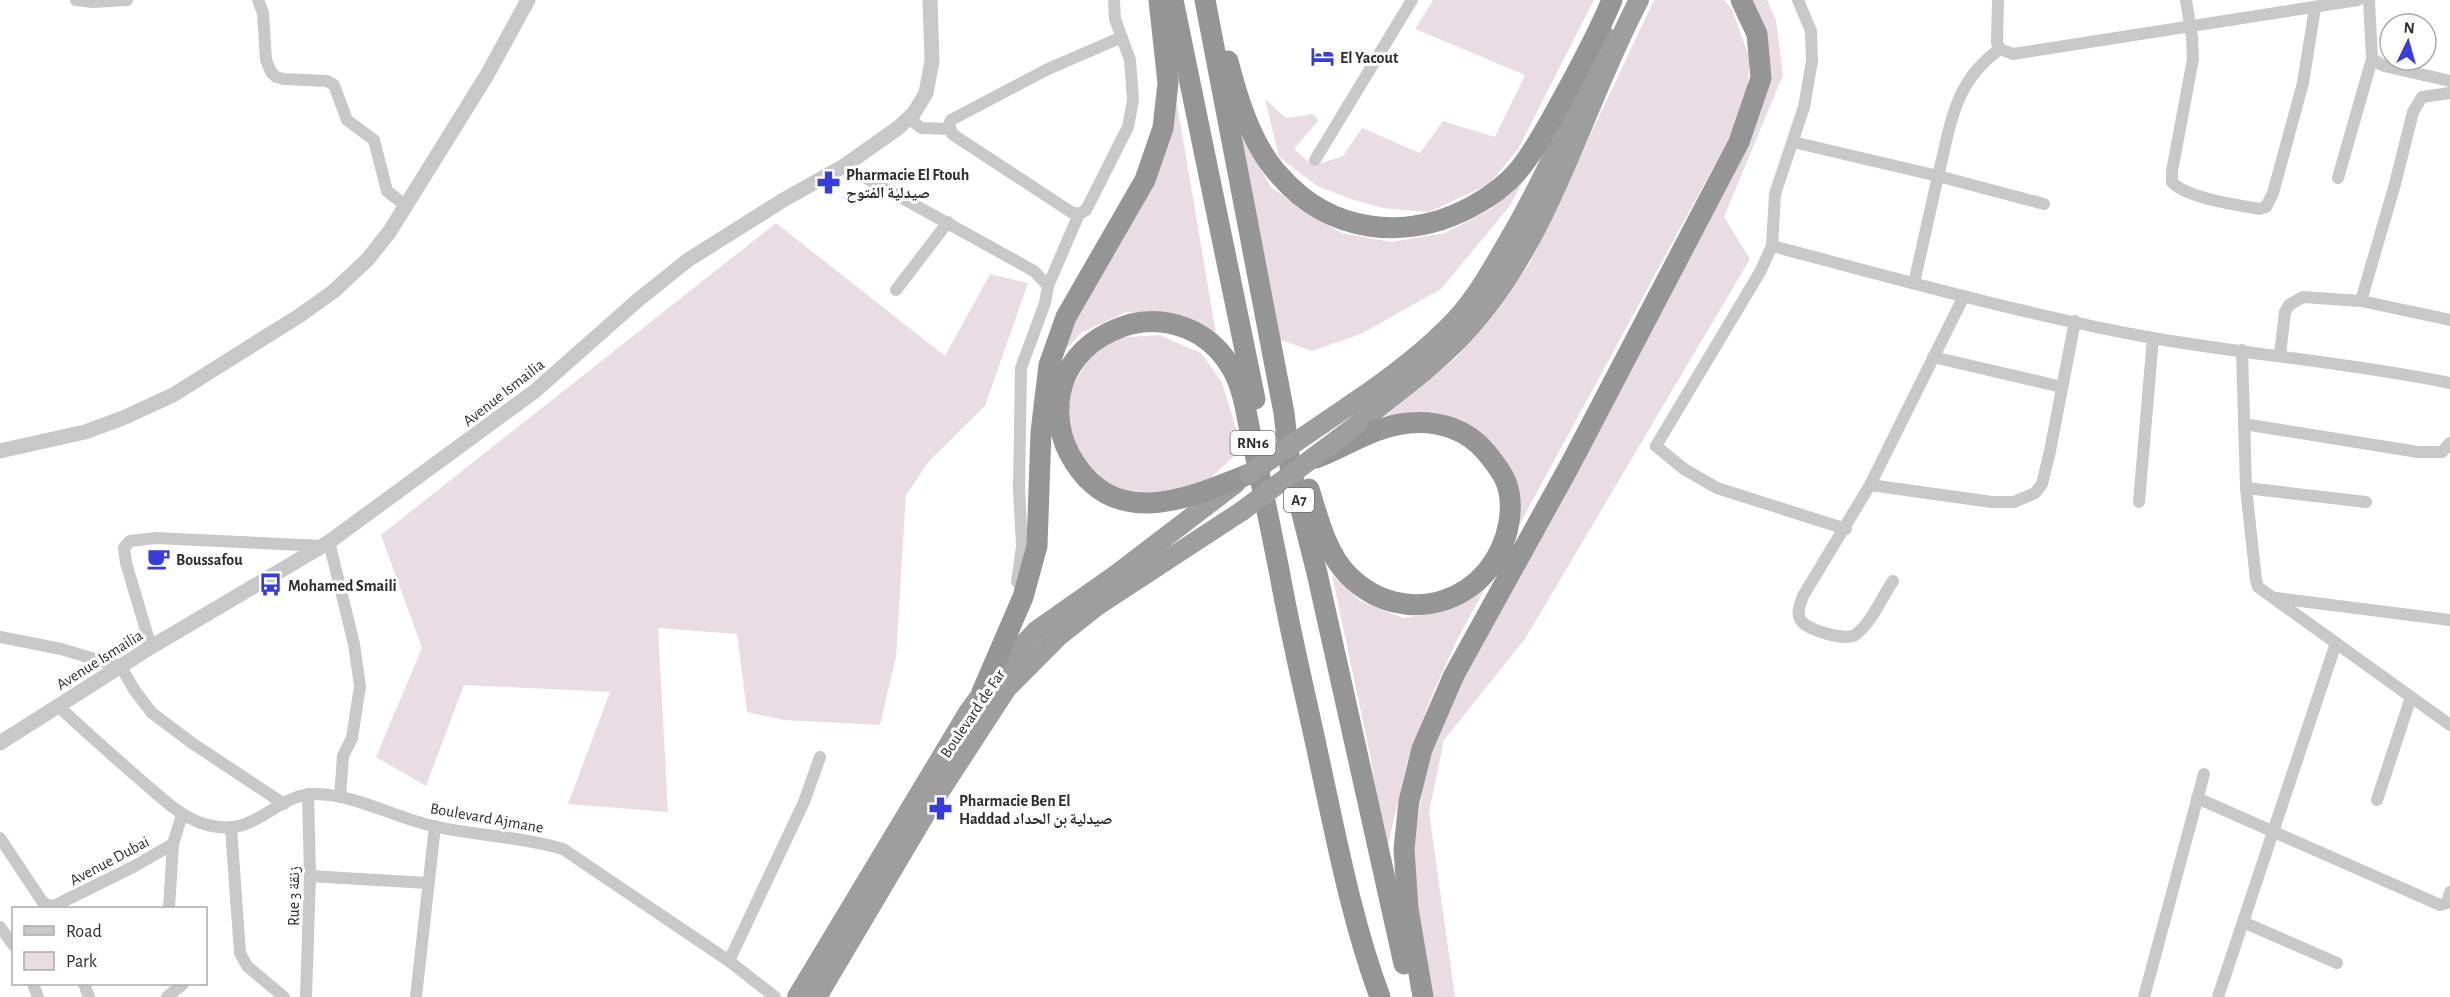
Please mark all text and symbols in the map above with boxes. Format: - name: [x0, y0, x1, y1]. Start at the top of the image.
- north arrow: [2378, 12, 2438, 72]
- text: N: [2403, 20, 2415, 37]
- hotel icon: El Yacout: [1309, 44, 1335, 70]
- place label: El Yacout: [1340, 50, 1399, 66]
- place label: Pharmacie El Ftouh صيدلية الفتوح: [846, 167, 969, 203]
- pharmacy icon: Pharmacie El Ftouh صيدلية الفتوح: [815, 170, 841, 196]
- street label: Avenue Ismailia: [460, 356, 547, 429]
- road number: RN16: [1230, 431, 1276, 455]
- road number: A7: [1284, 488, 1314, 512]
- cafe icon: Boussafou: [145, 546, 171, 572]
- place label: Boussafou: [176, 552, 243, 568]
- bus stop icon: Mohamed Smaili: [257, 572, 283, 598]
- place label: Mohamed Smaili: [288, 578, 397, 594]
- street label: Avenue Ismailia: [54, 627, 146, 693]
- street label: Boulevard de Far: [937, 666, 1009, 761]
- place label: Pharmacie Ben El Haddad صيدلية بن الحداد: [959, 793, 1112, 828]
- pharmacy icon: Pharmacie Ben El Haddad صيدلية بن الحداد: [928, 796, 954, 822]
- street label: Boulevard Ajmane: [429, 800, 545, 837]
- street label: Avenue Dubai: [67, 833, 152, 888]
- street label: Rue 3 زنقة: [286, 866, 303, 926]
- legend: [12, 907, 207, 985]
- text: Road: [66, 923, 102, 941]
- text: Park: [66, 953, 98, 971]

